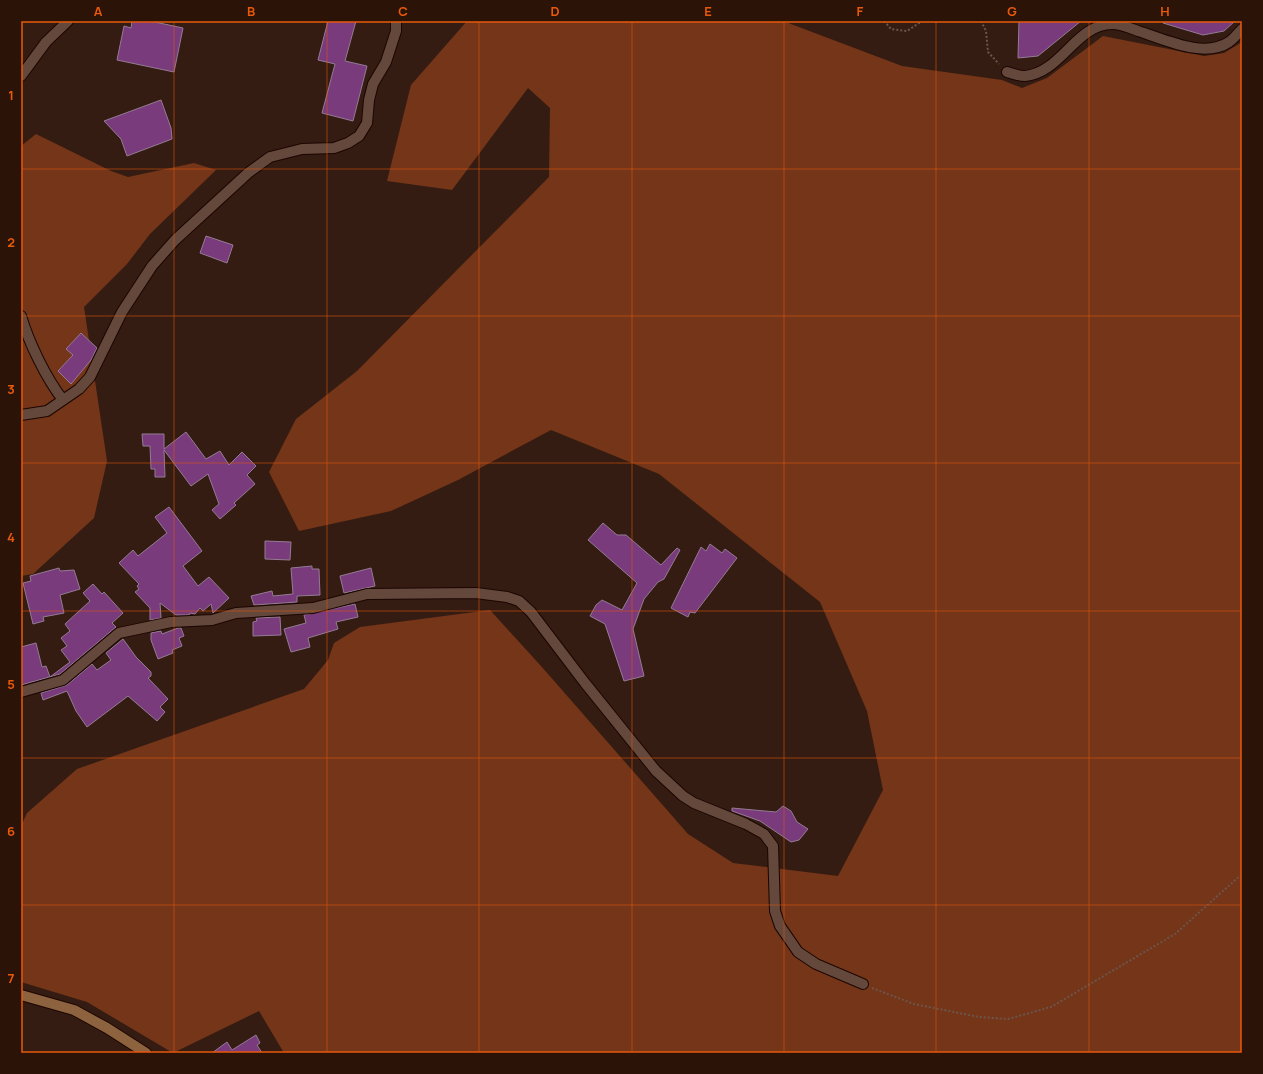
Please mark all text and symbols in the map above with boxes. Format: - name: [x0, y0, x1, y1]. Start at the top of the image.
- text: A: [94, 2, 103, 20]
- text: B: [247, 2, 255, 20]
- text: C: [398, 2, 408, 20]
- text: D: [550, 2, 560, 20]
- text: E: [704, 2, 712, 20]
- text: F: [857, 2, 864, 20]
- text: G: [1007, 2, 1017, 20]
- text: H: [1160, 2, 1170, 20]
- text: 1: [8, 86, 14, 104]
- text: 2: [7, 233, 15, 251]
- text: 3: [7, 380, 15, 398]
- text: 4: [7, 528, 15, 546]
- text: 5: [7, 675, 15, 693]
- text: 6: [7, 822, 15, 840]
- text: 7: [8, 969, 15, 987]

